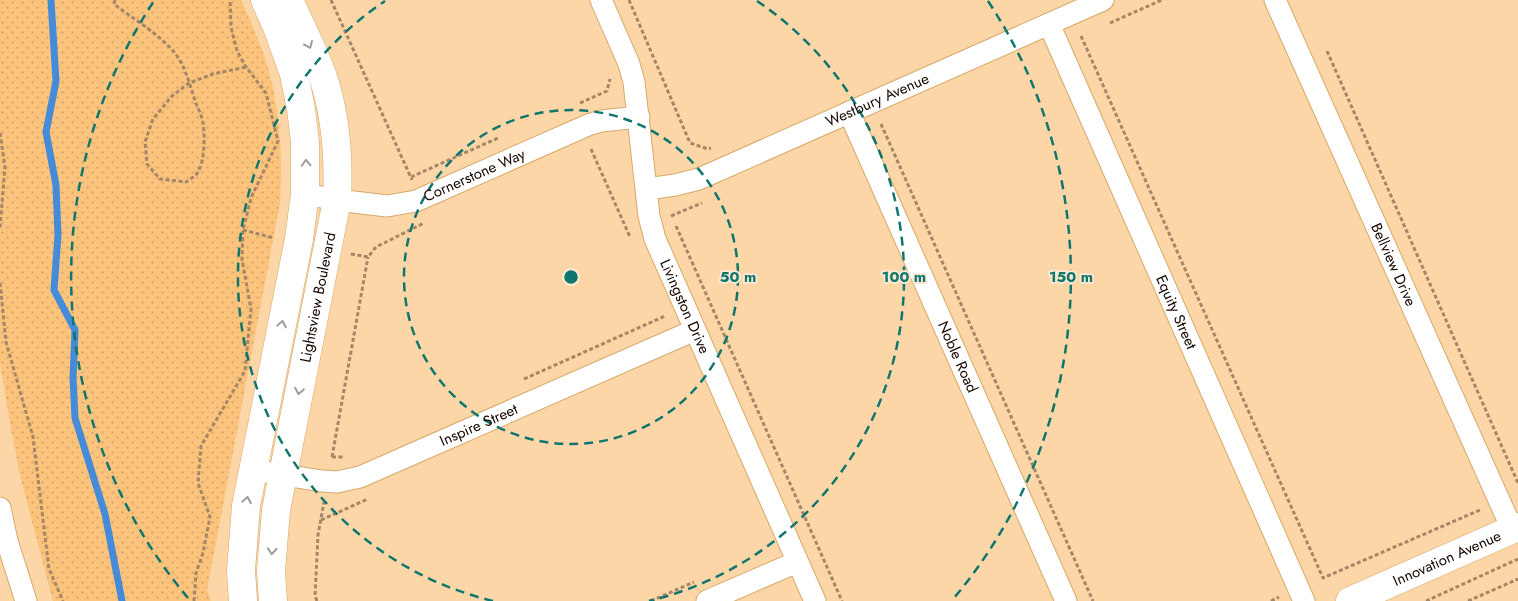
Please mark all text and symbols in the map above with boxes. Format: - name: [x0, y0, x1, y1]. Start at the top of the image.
- one-way arrow: [302, 40, 313, 49]
- street label: Westbury Avenue: [822, 67, 933, 133]
- street label: Cornerstone Way: [420, 143, 529, 207]
- one-way arrow: [300, 159, 311, 167]
- street label: Bellview Drive: [1365, 219, 1422, 310]
- street label: Lightsview Boulevard: [294, 230, 341, 364]
- street label: Livingston Drive: [654, 256, 716, 358]
- text: 50 m: [720, 266, 756, 288]
- text: 100 m: [882, 266, 926, 288]
- text: 150 m: [1049, 266, 1093, 288]
- centre of rings: [562, 268, 580, 286]
- street label: Equity Street: [1150, 271, 1203, 353]
- street label: Noble Road: [932, 318, 983, 396]
- one-way arrow: [276, 319, 287, 328]
- one-way arrow: [294, 387, 305, 396]
- street label: Inspire Street: [436, 398, 521, 452]
- one-way arrow: [242, 496, 252, 505]
- street label: Innovation Avenue: [1389, 525, 1505, 592]
- one-way arrow: [267, 548, 278, 556]

